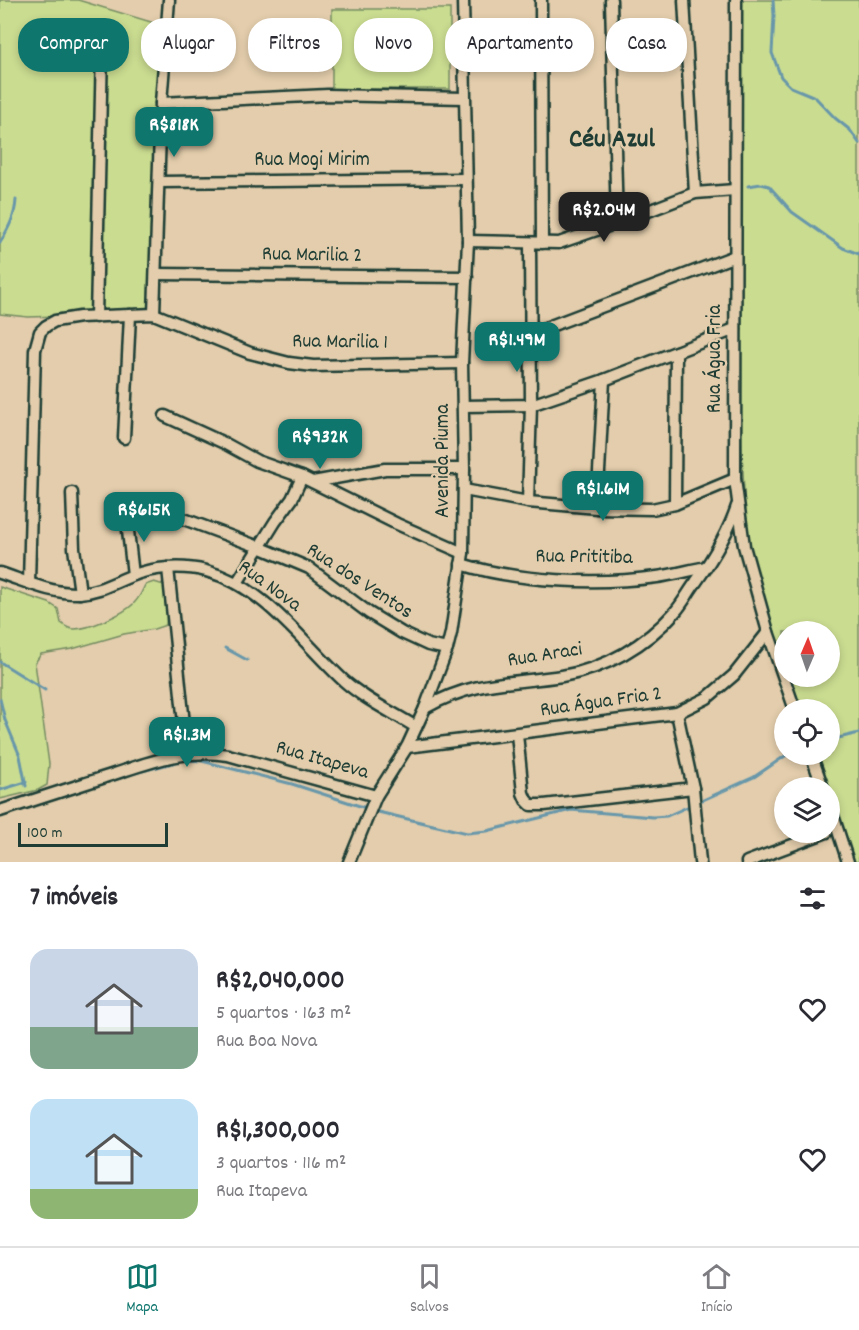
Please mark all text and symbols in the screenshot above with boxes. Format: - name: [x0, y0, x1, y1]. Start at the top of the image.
- chip: Comprar: [18, 18, 129, 72]
- chip: Alugar: [141, 18, 236, 72]
- chip: Filtros: [248, 18, 342, 72]
- chip: Novo: [354, 18, 433, 72]
- chip: Apartamento: [445, 18, 594, 72]
- chip: Casa: [606, 18, 687, 72]
- pin: R$818K: [125, 107, 223, 158]
- text: R$818K: [149, 112, 199, 140]
- district label: Céu Azul: [569, 121, 655, 160]
- street label: Rua Mogi Mirim: [254, 146, 370, 176]
- pin: R$2.04M: [549, 192, 659, 243]
- text: R$2.04M: [573, 197, 635, 225]
- street label: Rua Marilia 2: [262, 240, 362, 272]
- street label: Rua Água Fria: [701, 304, 731, 413]
- pin: R$1.49M: [462, 322, 572, 373]
- street label: Rua Marilia 1: [292, 327, 388, 359]
- text: R$1.49M: [489, 327, 545, 355]
- street label: Avenida Piuma: [429, 403, 459, 518]
- pin: R$932K: [271, 419, 369, 470]
- text: R$932K: [292, 424, 348, 452]
- pin: R$1.61M: [548, 471, 658, 522]
- text: R$1.61M: [576, 476, 630, 504]
- pin: R$615K: [95, 492, 193, 543]
- text: R$615K: [118, 497, 170, 525]
- street label: Rua dos Ventos: [300, 536, 418, 628]
- street label: Rua Prititiba: [535, 542, 634, 574]
- street label: Rua Nova: [231, 554, 308, 621]
- north arrow: [774, 621, 840, 687]
- map controls: [774, 621, 840, 843]
- street label: Rua Araci: [505, 635, 585, 677]
- street label: Rua Água Fria 2: [538, 680, 664, 726]
- button: locate: [774, 699, 840, 765]
- pin: R$1.3M: [138, 717, 236, 768]
- text: R$1.3M: [163, 722, 211, 750]
- street label: Rua Itapeva: [272, 733, 373, 789]
- button: layers: [774, 777, 840, 843]
- scale bar: [18, 820, 168, 848]
- text: 100 m: [27, 822, 63, 845]
- text: 7 imóveis: [30, 880, 118, 917]
- icon: filters: [796, 882, 829, 915]
- text: R$2,040,000: [216, 963, 345, 1000]
- icon: home: [78, 973, 150, 1045]
- icon: heart: [796, 993, 829, 1026]
- text: 5 quartos · 163 m²: [216, 1000, 351, 1028]
- text: Rua Boa Nova: [216, 1028, 317, 1056]
- text: R$1,300,000: [216, 1113, 340, 1150]
- icon: home: [78, 1123, 150, 1195]
- icon: heart: [796, 1143, 829, 1176]
- text: 3 quartos · 116 m²: [216, 1150, 346, 1178]
- text: Rua Itapeva: [216, 1178, 307, 1206]
- tab: Mapa: [126, 1260, 159, 1319]
- tab: Salvos: [410, 1260, 449, 1319]
- tab: Início: [700, 1260, 733, 1319]

